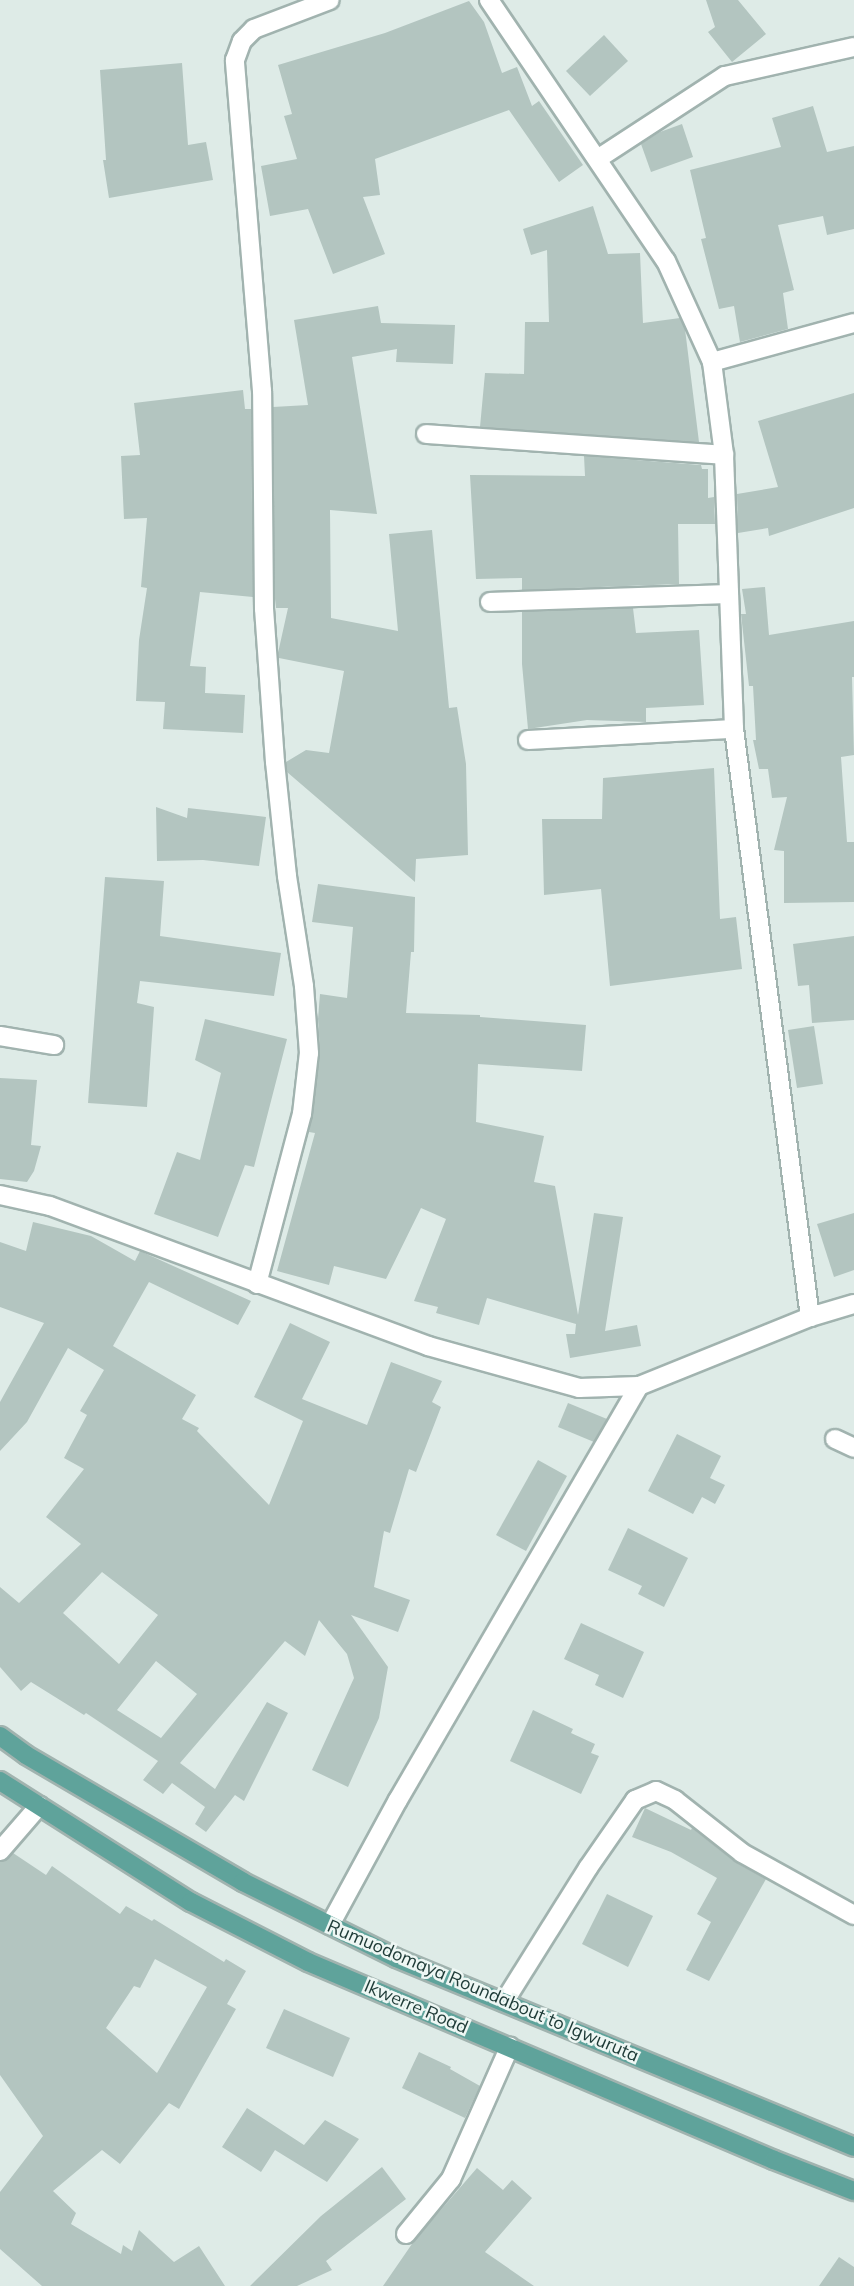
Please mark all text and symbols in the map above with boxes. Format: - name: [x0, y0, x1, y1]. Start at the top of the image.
- street label: Rumuodomaya Roundabout to Igwuruta: [324, 1915, 642, 2067]
- street label: Ikwerre Road: [361, 1975, 471, 2039]

